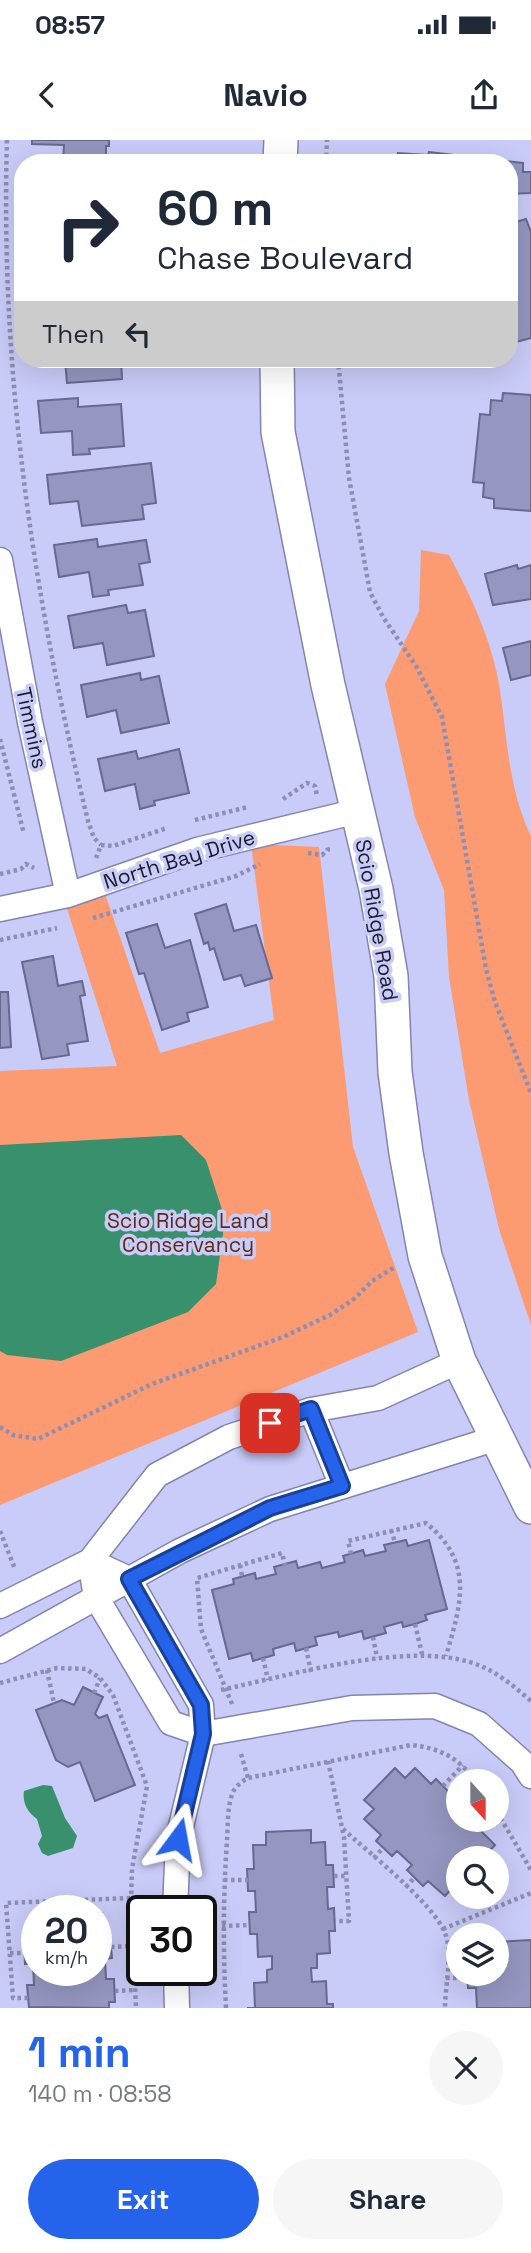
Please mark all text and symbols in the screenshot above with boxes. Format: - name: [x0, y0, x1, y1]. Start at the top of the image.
- text: 08:57: [35, 8, 105, 42]
- text: Navio: [223, 75, 308, 115]
- icon: back: [28, 76, 66, 114]
- icon: share: [465, 76, 503, 114]
- text: 60 m: [157, 177, 273, 239]
- icon: right: [42, 182, 133, 273]
- text: Chase Boulevard: [157, 238, 413, 278]
- icon: left: [119, 315, 157, 353]
- text: Then: [42, 317, 105, 351]
- street label: Timmins: [10, 685, 54, 771]
- street label: North Bay Drive: [100, 823, 258, 895]
- street label: Scio Ridge Road: [349, 837, 405, 1003]
- park label: Scio Ridge Land Conservancy: [107, 1207, 269, 1258]
- pin: [240, 1393, 300, 1453]
- icon: arrive: [251, 1404, 289, 1442]
- north arrow: [446, 1769, 509, 1832]
- map controls: [446, 1769, 509, 1986]
- position arrow: [141, 1802, 215, 1876]
- button: search: [446, 1846, 509, 1909]
- speed limit sign: 30: [126, 1895, 217, 1986]
- text: 20: [45, 1909, 88, 1953]
- button: layers: [446, 1923, 509, 1986]
- text: km/h: [45, 1946, 88, 1969]
- text: 1 min: [28, 2026, 131, 2079]
- button: close: [429, 2031, 503, 2105]
- text: 140 m · 08:58: [28, 2079, 172, 2109]
- button: Exit: [28, 2159, 259, 2239]
- button: Share: [273, 2159, 503, 2239]

